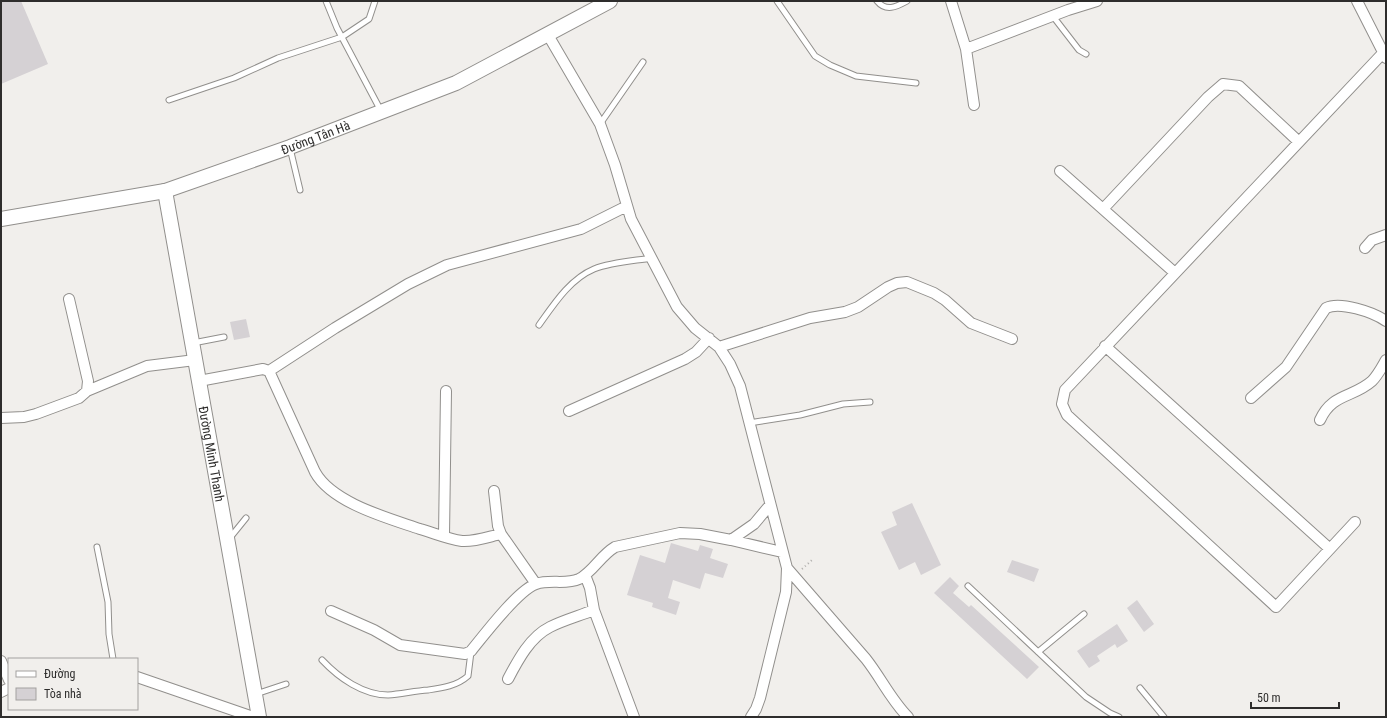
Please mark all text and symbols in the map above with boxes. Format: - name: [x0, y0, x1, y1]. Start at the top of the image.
- street label: Đường Tân Hà: [279, 118, 352, 158]
- street label: Đường Minh Thanh: [196, 405, 227, 503]
- legend: [8, 658, 138, 710]
- text: Đường: [44, 667, 75, 681]
- scale bar: [1251, 684, 1339, 710]
- text: Tòa nhà: [44, 687, 82, 701]
- text: 50 m: [1257, 691, 1281, 705]

